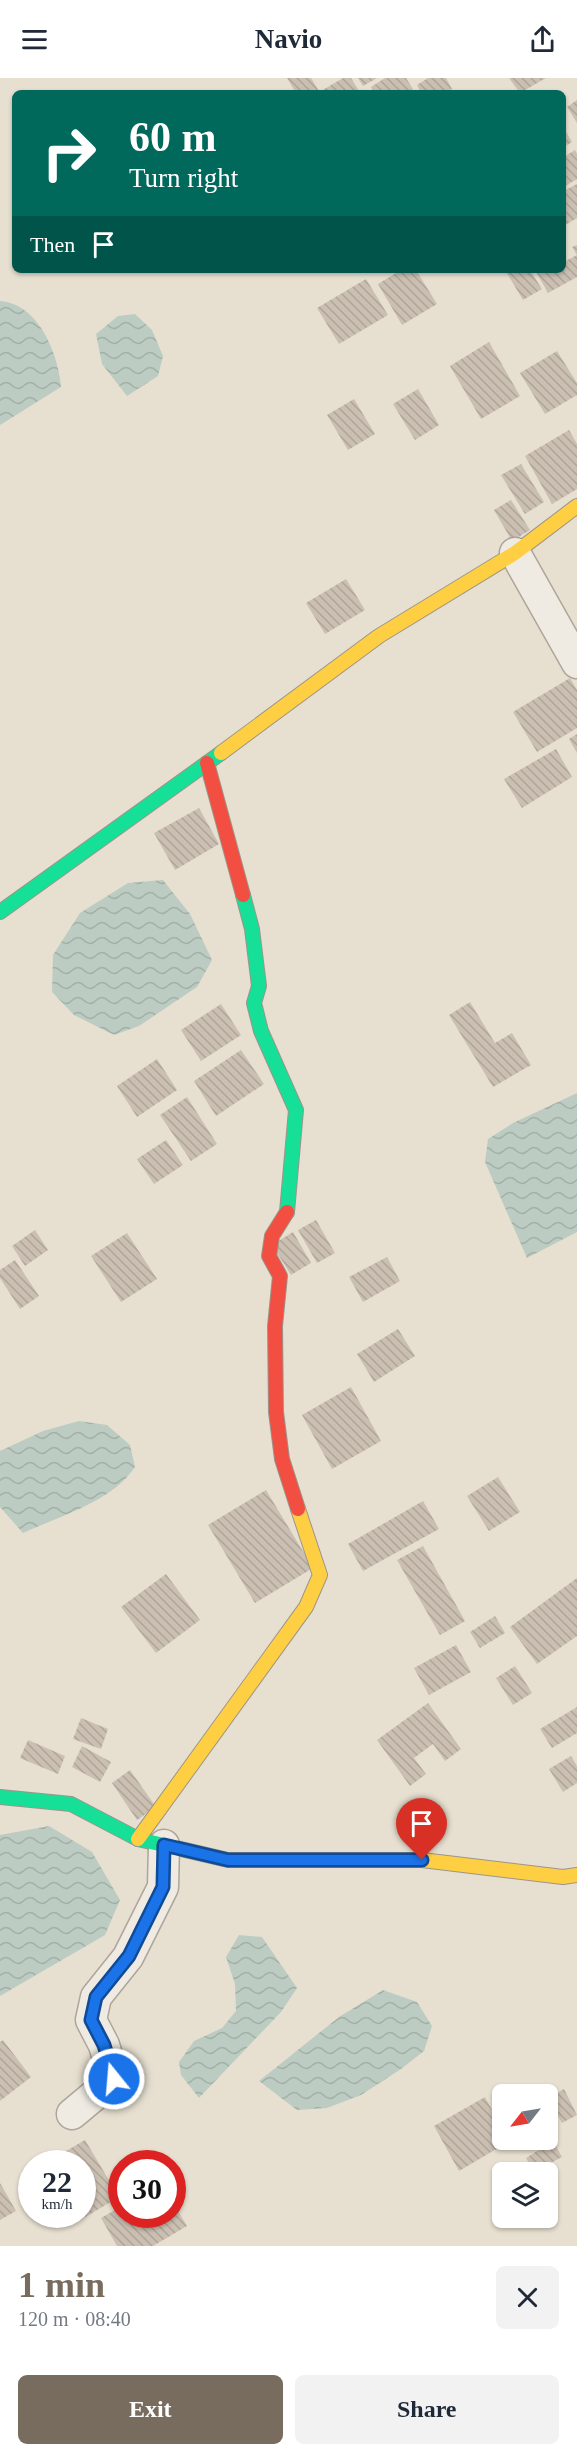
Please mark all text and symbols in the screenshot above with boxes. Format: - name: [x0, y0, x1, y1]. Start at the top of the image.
- icon: menu: [18, 23, 51, 56]
- icon: share: [526, 23, 559, 56]
- text: Navio: [255, 24, 322, 54]
- icon: right: [30, 114, 108, 192]
- text: 60 m: [129, 114, 217, 160]
- text: Turn right: [129, 163, 238, 193]
- icon: arrive: [87, 228, 120, 261]
- text: Then: [30, 232, 75, 257]
- pin: [396, 1798, 447, 1860]
- icon: arrive: [405, 1807, 438, 1840]
- position arrow: [82, 2047, 146, 2111]
- north arrow: [492, 2084, 558, 2150]
- map controls: [492, 2084, 558, 2228]
- speed limit sign: 30: [108, 2150, 186, 2228]
- button: layers: [492, 2162, 558, 2228]
- text: 22: [42, 2165, 72, 2198]
- text: km/h: [42, 2196, 72, 2212]
- text: 1 min: [18, 2265, 105, 2305]
- button: close: [496, 2266, 559, 2329]
- text: 120 m · 08:40: [18, 2308, 131, 2330]
- button: Exit: [18, 2375, 283, 2444]
- button: Share: [295, 2375, 559, 2444]

